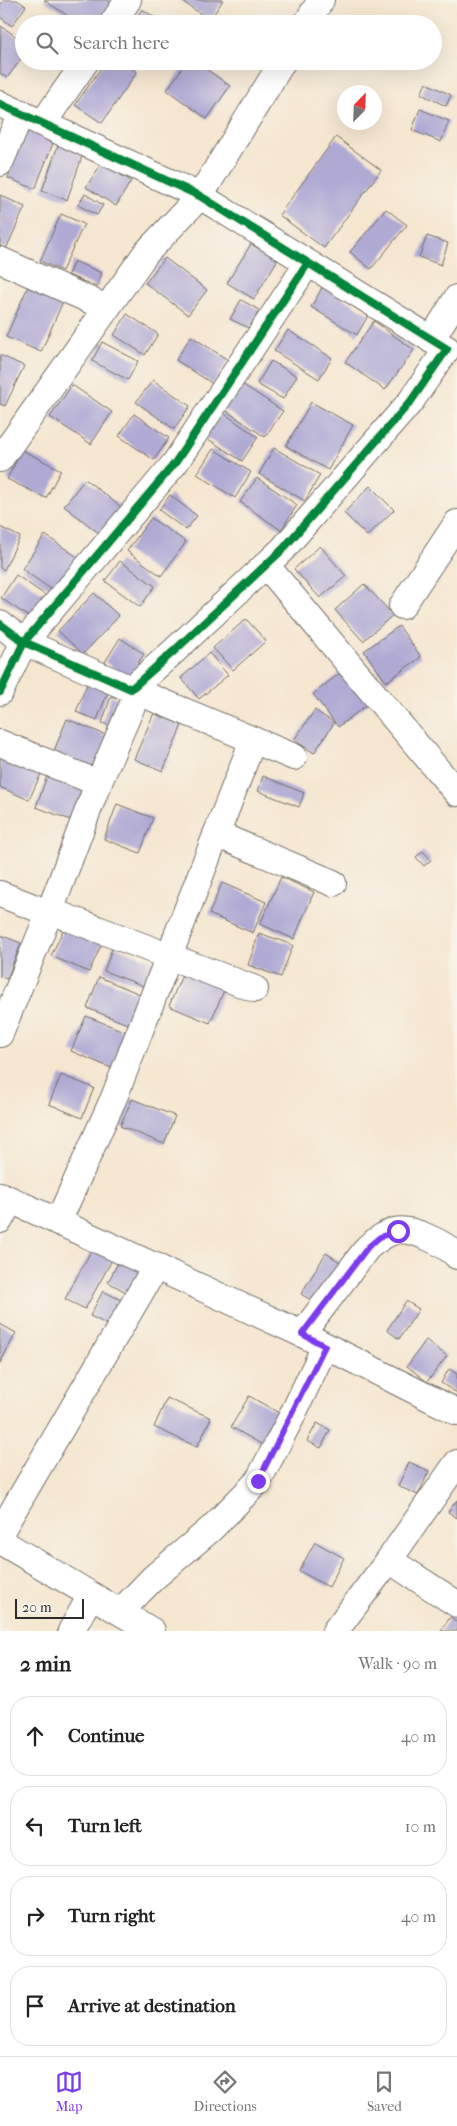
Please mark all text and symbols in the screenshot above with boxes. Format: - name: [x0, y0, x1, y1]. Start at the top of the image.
- search box: [15, 15, 442, 70]
- icon: search: [33, 29, 61, 57]
- text: Search here: [73, 32, 169, 54]
- north arrow: [337, 85, 382, 130]
- route start: [387, 1220, 410, 1243]
- route end: [247, 1470, 270, 1493]
- scale bar: [15, 1596, 84, 1619]
- text: 20 m: [22, 1599, 52, 1616]
- text: 2 min: [20, 1652, 71, 1676]
- text: Walk · 90 m: [358, 1654, 437, 1673]
- icon: ahead: [21, 1722, 49, 1750]
- text: Continue: [68, 1725, 144, 1747]
- text: 40 m: [401, 1727, 436, 1746]
- icon: left: [21, 1812, 49, 1840]
- text: Turn left: [68, 1815, 142, 1837]
- text: 10 m: [405, 1817, 436, 1836]
- icon: right: [21, 1902, 49, 1930]
- text: Turn right: [68, 1905, 155, 1927]
- text: 40 m: [401, 1907, 436, 1926]
- icon: arrive: [21, 1992, 49, 2020]
- text: Arrive at destination: [68, 1995, 236, 2017]
- tab: Map: [55, 2068, 83, 2115]
- tab: Directions: [194, 2068, 257, 2115]
- tab: Saved: [367, 2068, 402, 2115]

